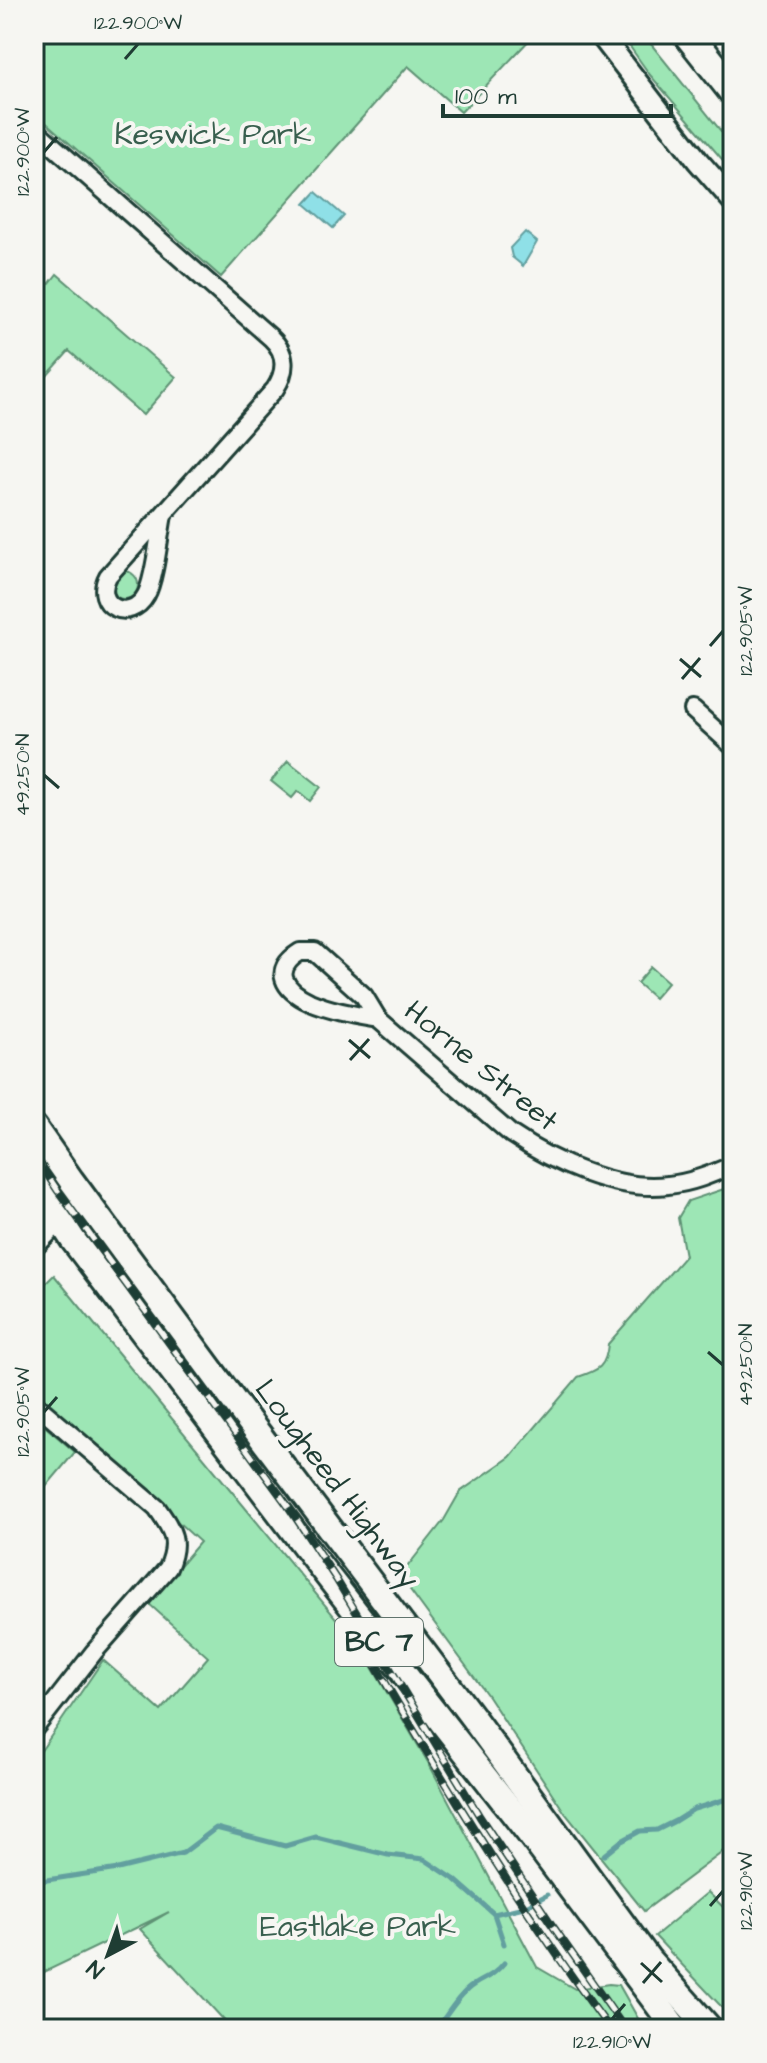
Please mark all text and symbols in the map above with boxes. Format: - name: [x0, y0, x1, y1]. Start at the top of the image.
- text: 122.900°W: [94, 9, 182, 37]
- scale bar: [443, 68, 671, 118]
- text: 100 m: [455, 80, 517, 114]
- text: 122.900°W: [9, 108, 37, 196]
- park label: Keswick Park: [114, 114, 312, 156]
- text: 122.905°W: [732, 586, 760, 676]
- text: 49.250°N: [9, 734, 37, 816]
- street label: Horne Street: [395, 991, 567, 1141]
- text: 49.250°N: [732, 1324, 760, 1406]
- text: 122.905°W: [9, 1367, 37, 1457]
- street label: Lougheed Highway: [244, 1371, 430, 1598]
- road number: BC 7: [335, 1618, 423, 1666]
- text: 122.910°W: [732, 1852, 760, 1930]
- park label: Eastlake Park: [260, 1906, 456, 1948]
- north arrow: [68, 1915, 148, 1995]
- text: N: [80, 1953, 111, 1985]
- text: 122.910°W: [573, 2028, 651, 2056]

